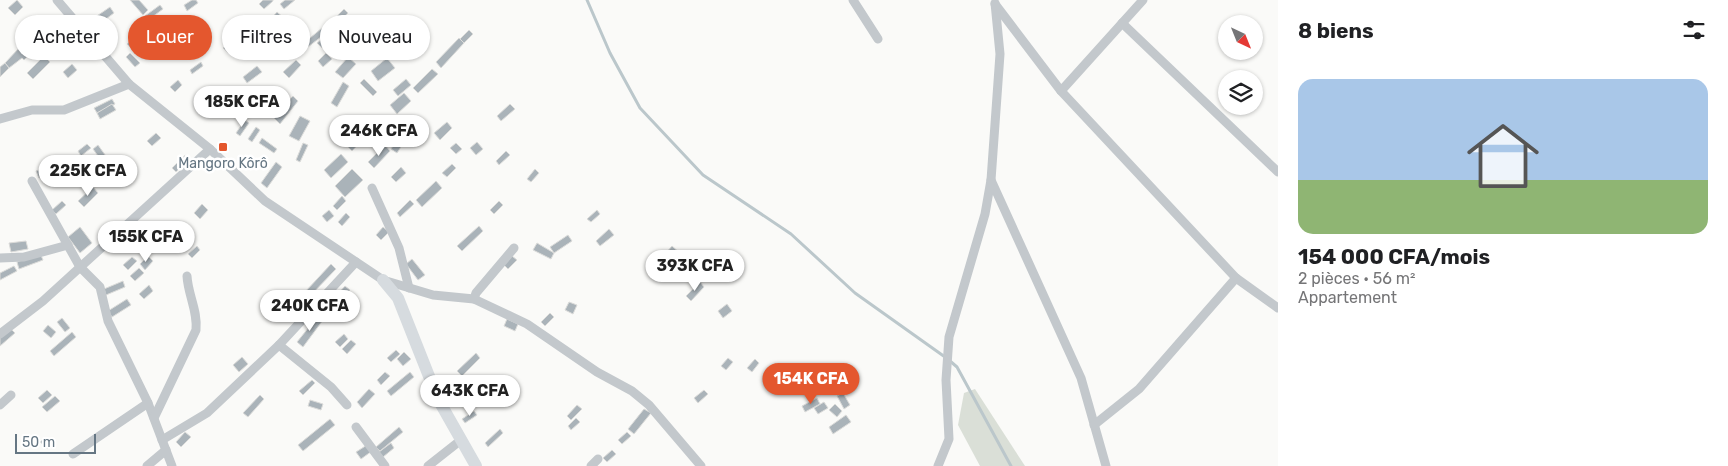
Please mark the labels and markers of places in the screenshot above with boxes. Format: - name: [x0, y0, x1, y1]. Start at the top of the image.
- pin: 185K CFA: [190, 86, 294, 128]
- pin: 246K CFA: [327, 114, 431, 157]
- marker: Mangoro Kôrô: [217, 141, 229, 153]
- pin: 225K CFA: [36, 154, 140, 197]
- place label: Mangoro Kôrô: [178, 155, 268, 172]
- pin: 155K CFA: [94, 220, 198, 263]
- pin: 393K CFA: [643, 250, 747, 292]
- pin: 240K CFA: [258, 290, 362, 332]
- pin: 154K CFA: [759, 362, 863, 405]
- pin: 643K CFA: [418, 374, 522, 417]

